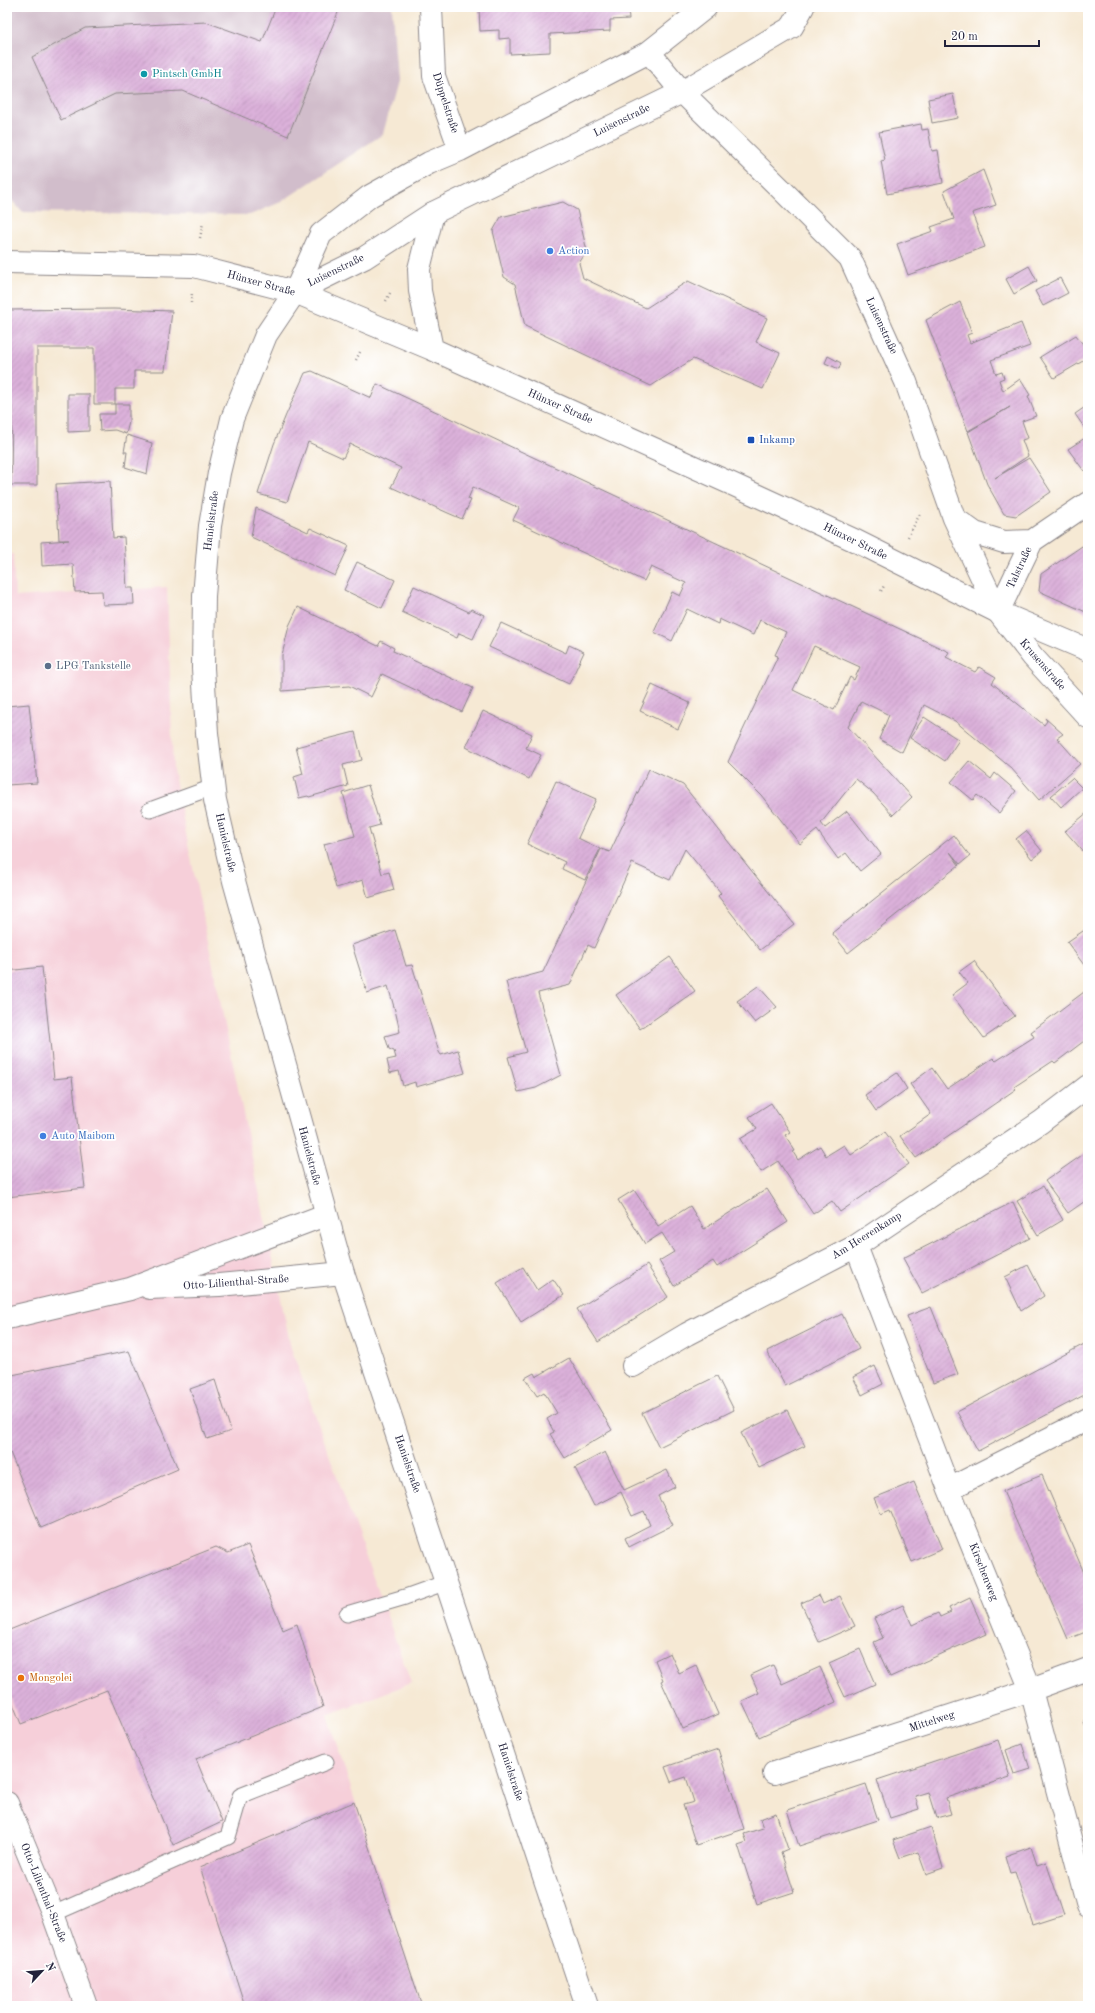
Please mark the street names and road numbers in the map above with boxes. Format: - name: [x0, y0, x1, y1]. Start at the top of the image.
- street label: Düppelstraße: [430, 71, 460, 135]
- street label: Luisenstraße: [592, 103, 652, 139]
- street label: Luisenstraße: [306, 253, 366, 289]
- street label: Hünxer Straße: [226, 270, 296, 298]
- street label: Luisenstraße: [863, 296, 899, 356]
- street label: Hünxer Straße: [526, 388, 594, 426]
- street label: Hanielstraße: [203, 490, 221, 552]
- street label: Hünxer Straße: [821, 522, 889, 562]
- street label: Talstraße: [1005, 545, 1035, 591]
- street label: Krusenstraße: [1017, 637, 1067, 693]
- street label: Hanielstraße: [213, 812, 237, 874]
- street label: Hanielstraße: [296, 1125, 322, 1187]
- street label: Am Heerenkamp: [830, 1210, 904, 1262]
- street label: Otto-Lilienthal-Straße: [183, 1274, 289, 1292]
- street label: Hanielstraße: [392, 1434, 422, 1494]
- street label: Kirschenweg: [966, 1541, 1000, 1603]
- street label: Mittelweg: [908, 1710, 956, 1734]
- street label: Hanielstraße: [495, 1742, 525, 1802]
- street label: Otto-Lilienthal-Straße: [18, 1842, 68, 1944]

